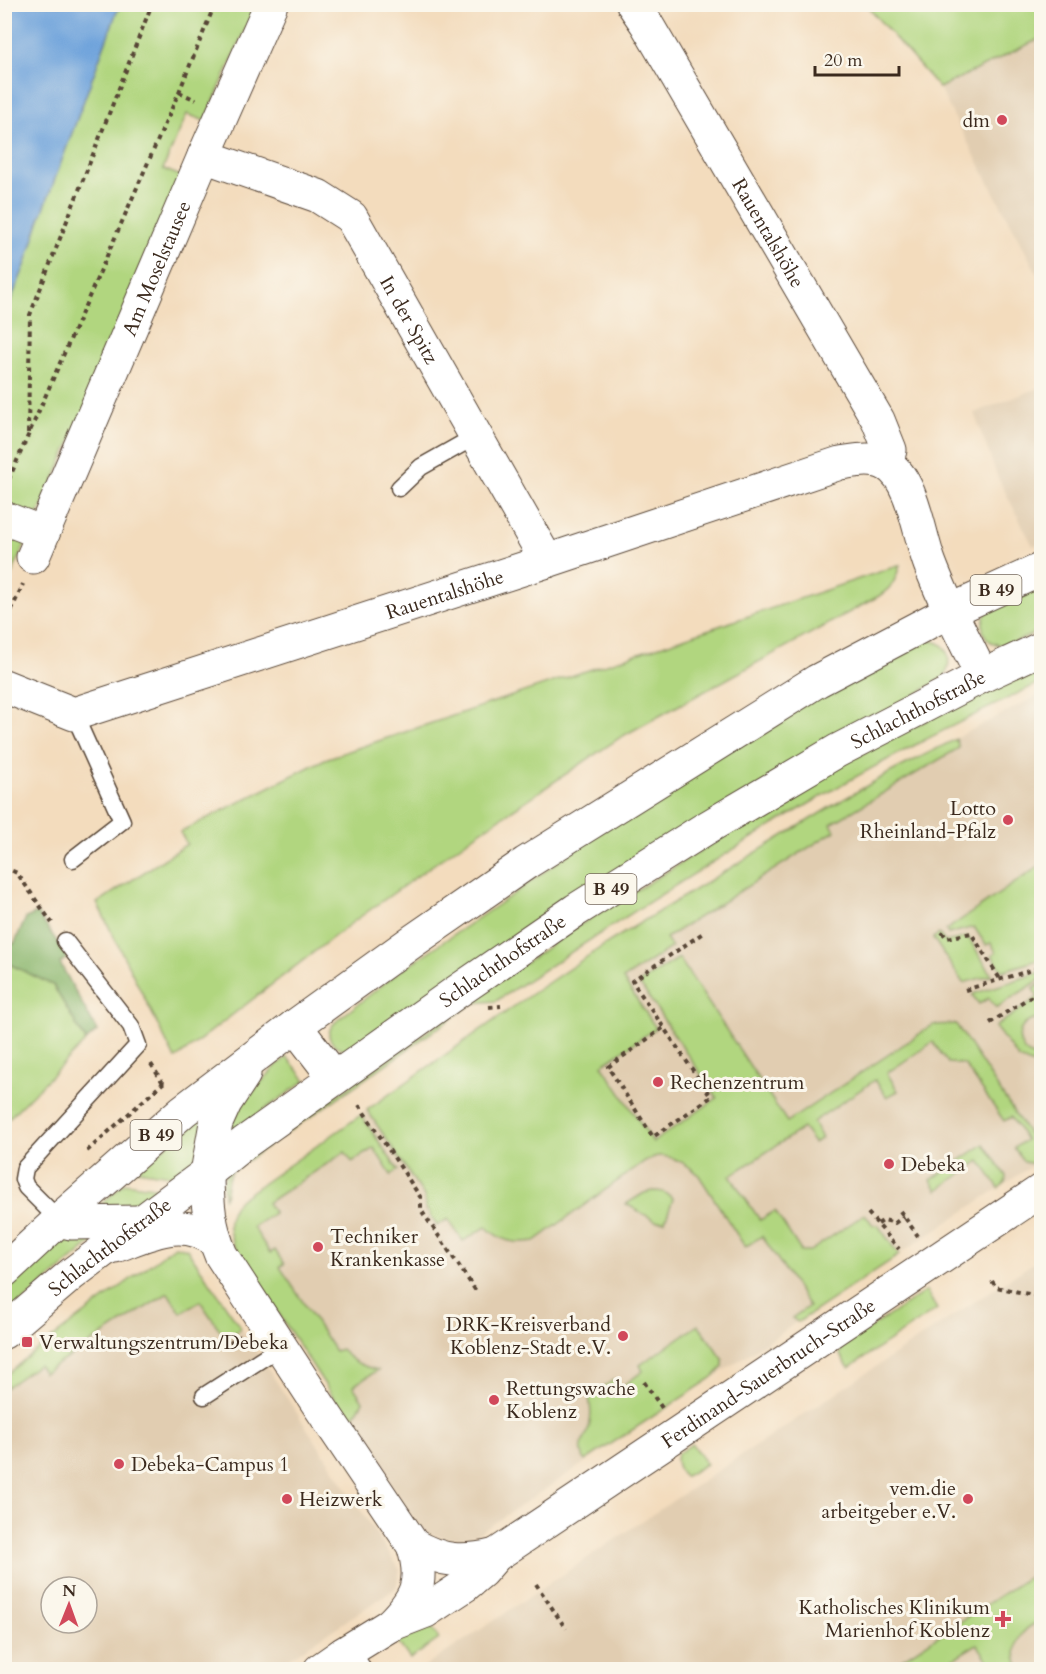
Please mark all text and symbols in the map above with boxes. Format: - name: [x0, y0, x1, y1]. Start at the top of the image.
- scale bar: [815, 39, 899, 77]
- text: 20 m: [824, 48, 863, 73]
- place label: dm: [962, 107, 990, 134]
- marker: dm: [995, 113, 1009, 127]
- street label: Rauentalshöhe: [726, 173, 811, 293]
- street label: Am Moselstausee: [116, 197, 197, 340]
- street label: In der Spitz: [373, 271, 445, 369]
- street label: Rauentalshöhe: [382, 563, 507, 626]
- road number: B 49: [970, 575, 1022, 605]
- street label: Schlachthofstraße: [846, 664, 990, 756]
- place label: Lotto Rheinland-Pfalz: [860, 795, 996, 845]
- marker: Lotto Rheinland-Pfalz: [1001, 813, 1015, 827]
- road number: B 49: [586, 874, 636, 904]
- street label: Schlachthofstraße: [434, 908, 571, 1014]
- place label: Rechenzentrum: [670, 1069, 804, 1096]
- marker: Rechenzentrum: [651, 1075, 665, 1089]
- road number: B 49: [130, 1120, 182, 1150]
- place label: Debeka: [901, 1151, 966, 1178]
- marker: Debeka: [882, 1157, 896, 1171]
- street label: Schlachthofstraße: [43, 1191, 177, 1302]
- place label: Techniker Krankenkasse: [330, 1223, 445, 1273]
- marker: Techniker Krankenkasse: [311, 1240, 325, 1254]
- street label: Ferdinand-Sauerbruch-Straße: [656, 1292, 881, 1455]
- place label: DRK-Kreisverband Koblenz-Stadt e.V.: [446, 1311, 611, 1361]
- place label: Verwaltungszentrum/Debeka: [39, 1329, 289, 1356]
- marker: DRK-Kreisverband Koblenz-Stadt e.V.: [616, 1329, 630, 1343]
- marker: Verwaltungszentrum/Debeka: [20, 1335, 34, 1349]
- place label: Rettungswache Koblenz: [506, 1375, 636, 1425]
- marker: Rettungswache Koblenz: [487, 1393, 501, 1407]
- place label: Debeka-Campus 1: [131, 1451, 289, 1478]
- marker: Debeka-Campus 1: [112, 1457, 126, 1471]
- place label: vem.die arbeitgeber e.V.: [822, 1475, 956, 1525]
- place label: Heizwerk: [299, 1486, 383, 1513]
- marker: Heizwerk: [280, 1492, 294, 1506]
- marker: vem.die arbeitgeber e.V.: [961, 1492, 975, 1506]
- north arrow: [39, 1575, 99, 1635]
- text: N: [62, 1580, 76, 1602]
- place label: Katholisches Klinikum Marienhof Koblenz: [799, 1594, 990, 1644]
- marker: Katholisches Klinikum Marienhof Koblenz: [994, 1610, 1012, 1628]

